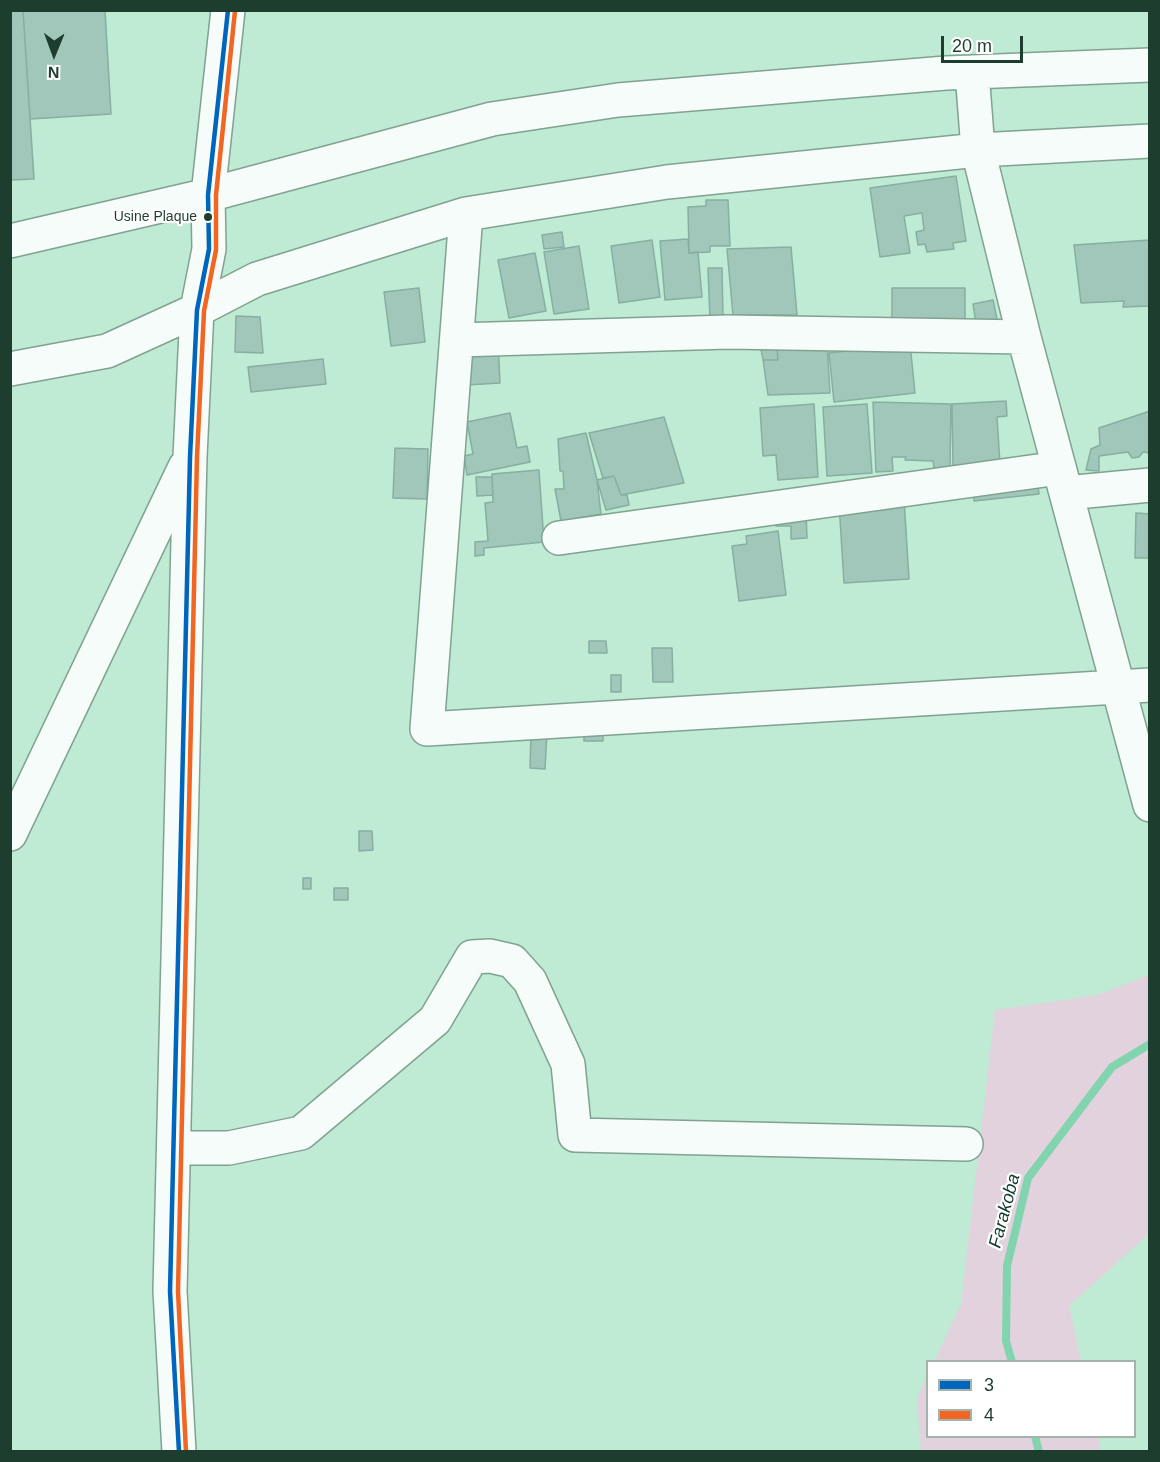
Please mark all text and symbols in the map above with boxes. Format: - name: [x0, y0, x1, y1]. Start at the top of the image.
- north arrow: [24, 24, 84, 84]
- scale bar: [944, 24, 1026, 62]
- text: 20 m: [952, 36, 992, 56]
- text: N: [48, 64, 60, 81]
- place label: Usine Plaque: [114, 209, 197, 225]
- marker: Usine Plaque: [202, 211, 214, 223]
- water label: Farakoba: [985, 1171, 1025, 1251]
- legend: [926, 1360, 1136, 1438]
- text: 3: [984, 1375, 994, 1395]
- text: 4: [984, 1405, 994, 1425]

